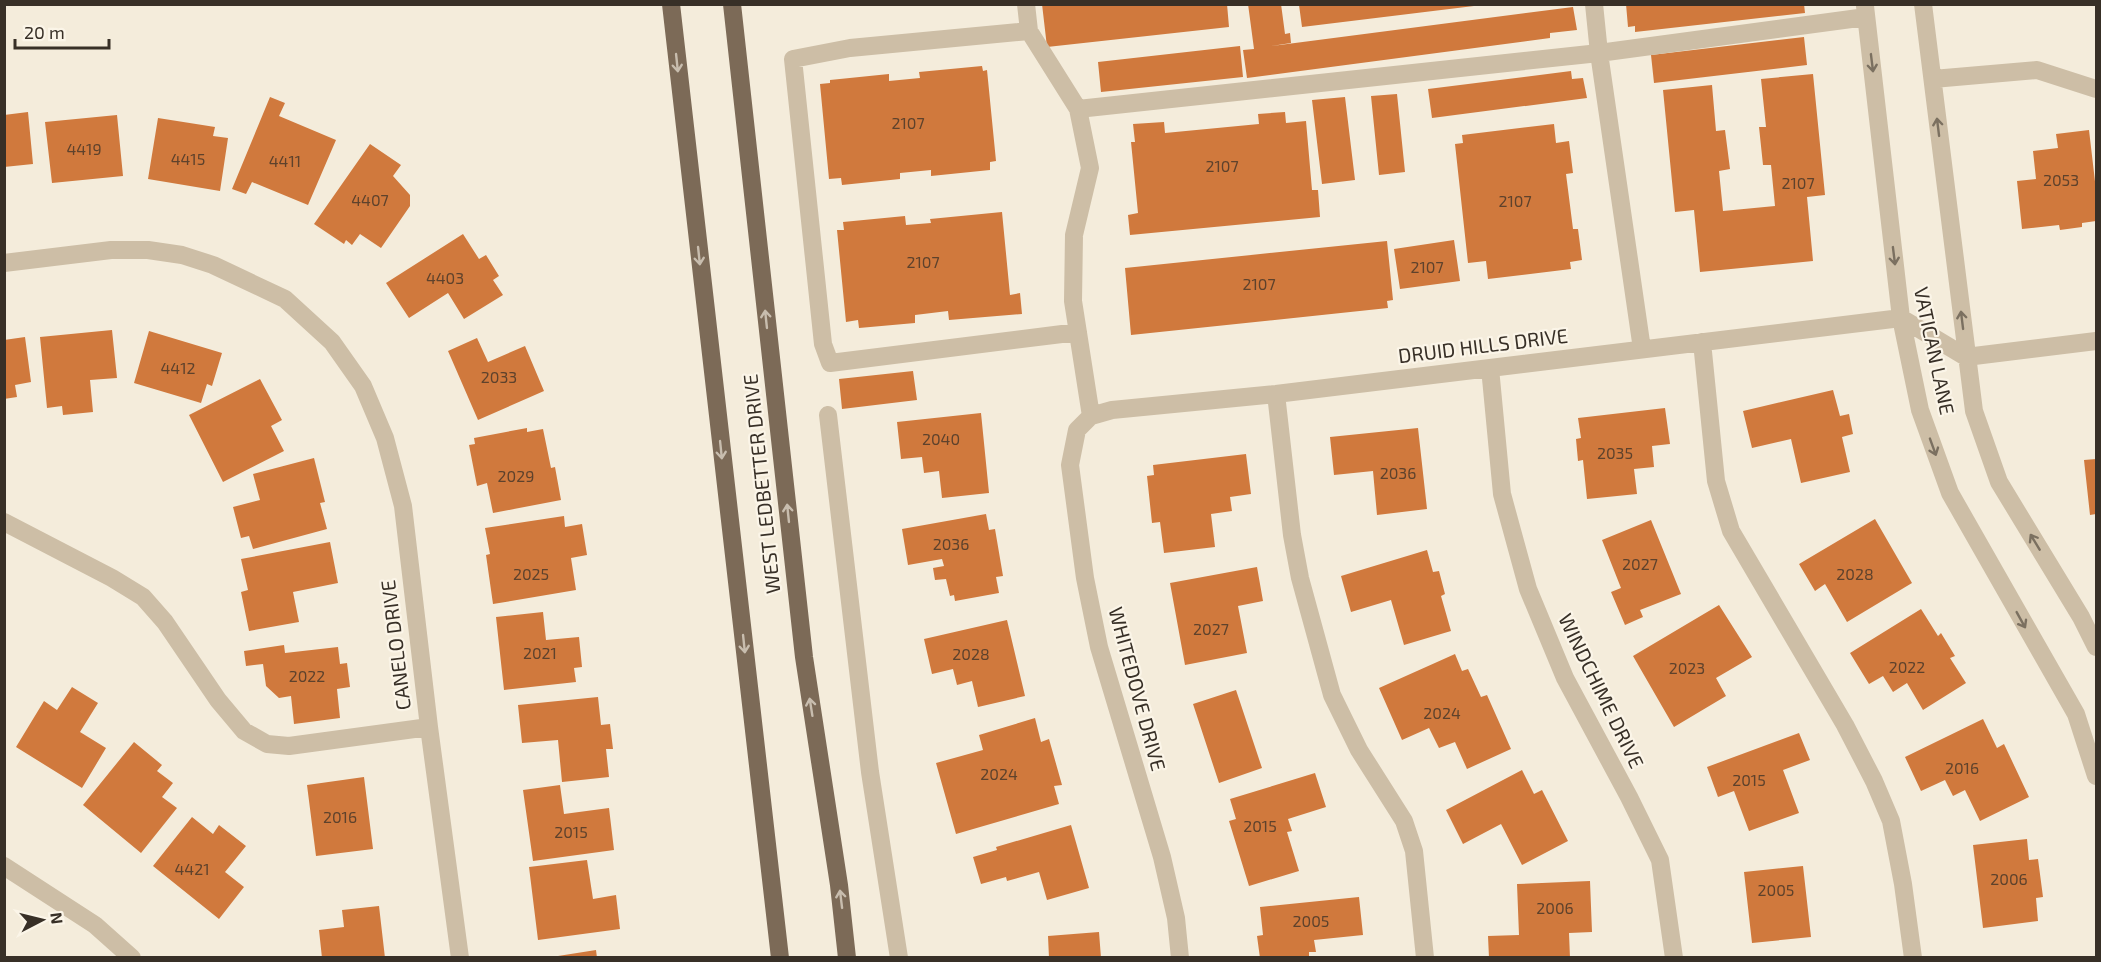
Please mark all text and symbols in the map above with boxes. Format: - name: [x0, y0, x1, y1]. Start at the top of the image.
- scale bar: [15, 12, 110, 50]
- text: 20 m: [24, 21, 65, 43]
- one-way arrow: [672, 52, 683, 72]
- one-way arrow: [1866, 52, 1877, 72]
- house number: 2107: [891, 113, 925, 132]
- one-way arrow: [1933, 117, 1944, 137]
- house number: 4419: [66, 139, 102, 158]
- house number: 4415: [171, 149, 205, 168]
- house number: 4411: [269, 151, 301, 170]
- house number: 2107: [1205, 156, 1239, 175]
- house number: 2053: [2043, 170, 2079, 189]
- house number: 2107: [1781, 173, 1815, 192]
- house number: 4407: [351, 190, 389, 209]
- house number: 2107: [1498, 191, 1532, 210]
- one-way arrow: [694, 246, 705, 266]
- one-way arrow: [1888, 246, 1899, 266]
- house number: 2107: [906, 252, 940, 271]
- house number: 2107: [1410, 257, 1444, 276]
- house number: 4403: [426, 268, 464, 287]
- house number: 2107: [1242, 274, 1276, 293]
- street label: VATICAN LANE: [1910, 285, 1960, 417]
- one-way arrow: [761, 310, 772, 330]
- one-way arrow: [1956, 311, 1967, 331]
- street label: DRUID HILLS DRIVE: [1397, 323, 1569, 367]
- house number: 4412: [160, 358, 196, 377]
- house number: 2033: [481, 367, 517, 386]
- street label: WEST LEDBETTER DRIVE: [738, 373, 784, 595]
- house number: 2040: [922, 429, 960, 448]
- one-way arrow: [1929, 437, 1940, 456]
- one-way arrow: [716, 440, 727, 460]
- house number: 2035: [1597, 443, 1633, 462]
- house number: 2036: [1380, 463, 1416, 482]
- house number: 2029: [498, 466, 534, 485]
- one-way arrow: [782, 504, 793, 524]
- house number: 2036: [933, 534, 969, 553]
- one-way arrow: [2029, 534, 2041, 551]
- house number: 2027: [1622, 554, 1658, 573]
- house number: 2025: [513, 564, 549, 583]
- house number: 2028: [1836, 564, 1874, 583]
- street label: CANELO DRIVE: [375, 579, 415, 712]
- street label: WHITEDOVE DRIVE: [1105, 604, 1171, 773]
- street label: WINDCHIME DRIVE: [1554, 609, 1650, 772]
- one-way arrow: [2016, 611, 2028, 628]
- house number: 2027: [1193, 619, 1229, 638]
- one-way arrow: [738, 633, 749, 653]
- house number: 2021: [523, 643, 557, 662]
- house number: 2028: [952, 644, 990, 663]
- house number: 2022: [1889, 657, 1925, 676]
- house number: 2023: [1669, 658, 1705, 677]
- house number: 2022: [289, 666, 325, 685]
- one-way arrow: [806, 697, 817, 717]
- house number: 2024: [1423, 703, 1461, 722]
- house number: 2016: [1945, 758, 1979, 777]
- house number: 2024: [980, 764, 1018, 783]
- house number: 2015: [1732, 770, 1766, 789]
- house number: 2016: [323, 807, 357, 826]
- house number: 2015: [1243, 816, 1277, 835]
- house number: 2015: [554, 822, 588, 841]
- house number: 4421: [174, 859, 210, 878]
- house number: 2006: [1990, 869, 2028, 888]
- house number: 2005: [1758, 880, 1794, 899]
- north arrow: [12, 890, 72, 950]
- one-way arrow: [835, 890, 846, 910]
- house number: 2006: [1536, 898, 1574, 917]
- text: N: [47, 911, 68, 925]
- house number: 2005: [1293, 911, 1329, 930]

